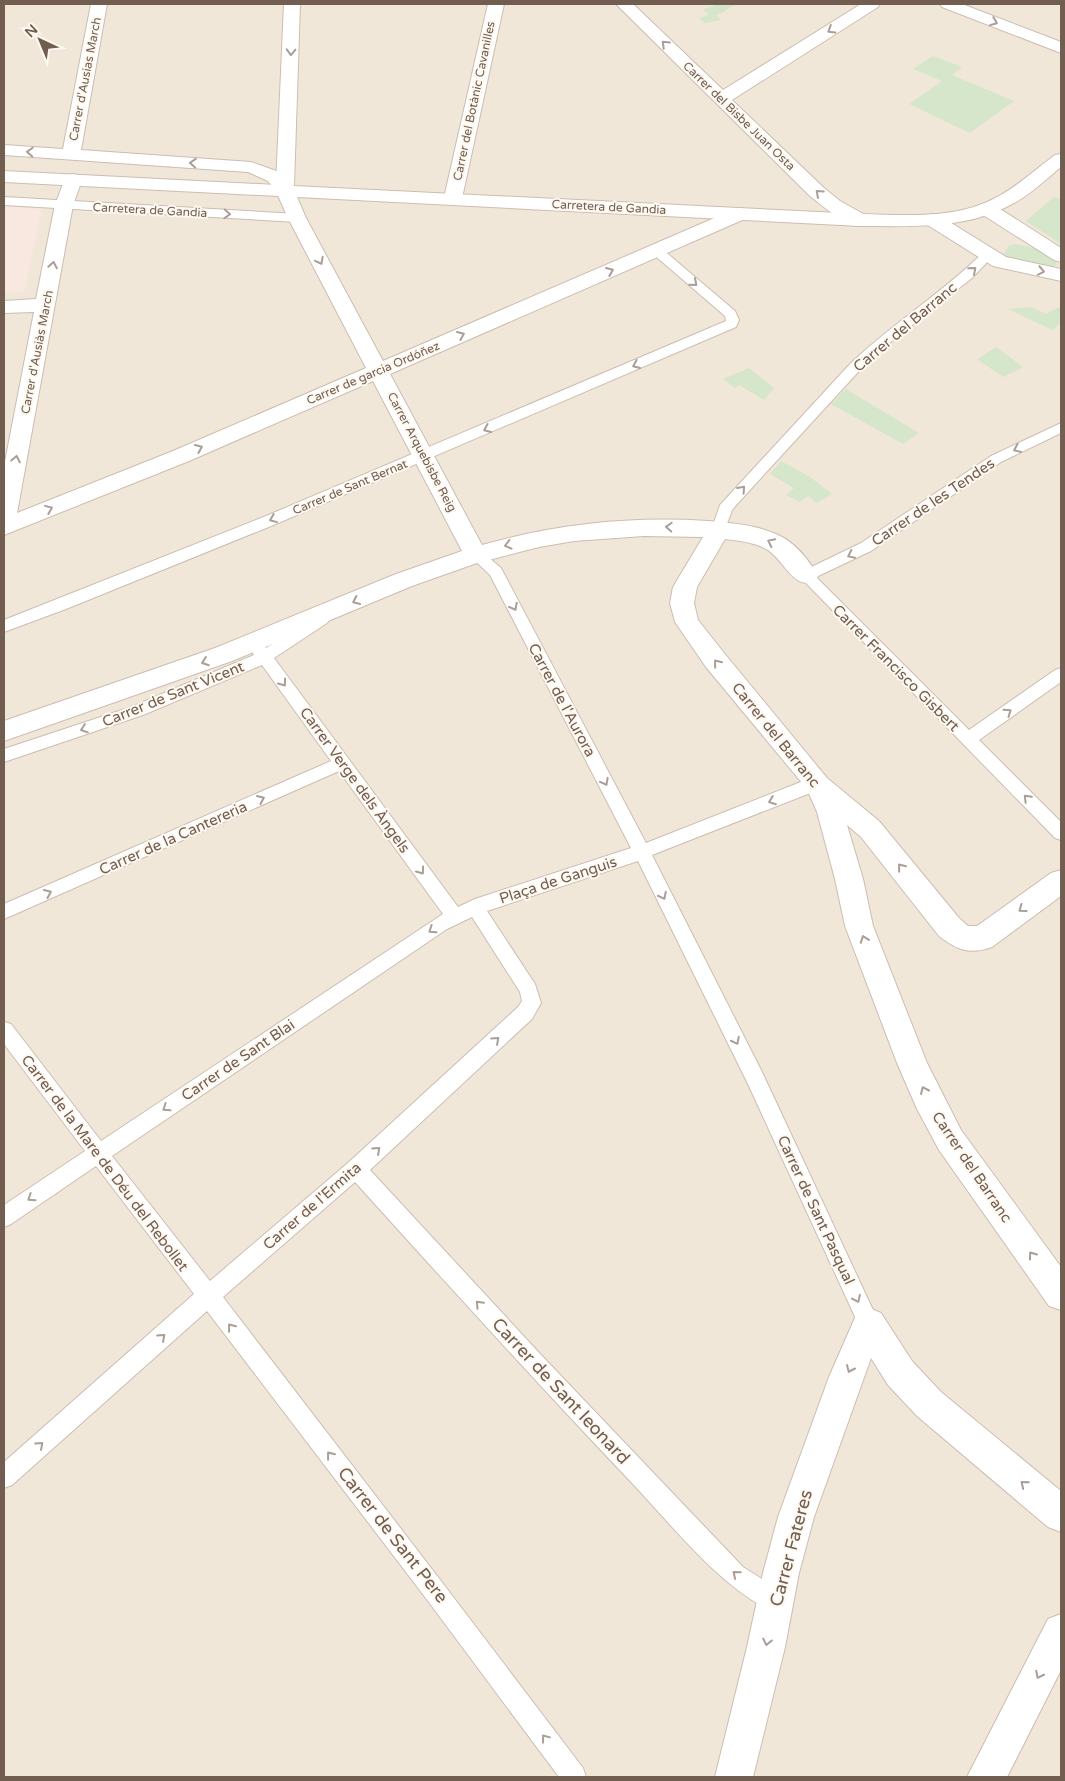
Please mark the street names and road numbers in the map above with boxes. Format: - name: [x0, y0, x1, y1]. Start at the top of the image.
- street label: Carrer d'Ausias March: [66, 16, 104, 142]
- street label: Carrer del Botànic Cavanilles: [450, 20, 498, 182]
- street label: Carrer del Bisbe Juan Osta: [680, 59, 798, 173]
- street label: Carretera de Gandia: [551, 197, 667, 217]
- street label: Carretera de Gandia: [92, 200, 208, 220]
- street label: Carrer del Barranc: [850, 278, 960, 376]
- street label: Carrer d'Ausiàs March: [18, 289, 56, 415]
- street label: Carrer de garcia Ordóñez: [304, 339, 442, 407]
- street label: Carrer Arquebisbe Reig: [385, 390, 459, 514]
- street label: Carrer de les Tendes: [868, 454, 998, 550]
- street label: Carrer de Sant Bernat: [291, 456, 410, 518]
- street label: Carrer Francisco Gisbert: [829, 601, 963, 735]
- street label: Carrer de l'Aurora: [524, 640, 600, 760]
- street label: Carrer de Sant Vicent: [99, 657, 247, 731]
- street label: Carrer del Barranc: [728, 679, 824, 791]
- street label: Carrer Verge dels Àngels: [296, 704, 414, 856]
- street label: Carrer de la Cantereria: [96, 797, 250, 879]
- street label: Plaça de Ganguis: [497, 852, 619, 908]
- street label: Carrer de Sant Blai: [178, 1015, 298, 1105]
- street label: Carrer de la Mare de Déu del Rebollet: [18, 1051, 193, 1275]
- street label: Carrer del Barranc: [928, 1108, 1016, 1226]
- street label: Carrer de Sant Pasqual: [774, 1133, 858, 1287]
- street label: Carrer de l'Ermita: [259, 1159, 365, 1253]
- street label: Carrer de Sant leonard: [487, 1313, 635, 1469]
- street label: Carrer de Sant Pere: [333, 1463, 453, 1607]
- street label: Carrer Fateres: [765, 1487, 817, 1609]

